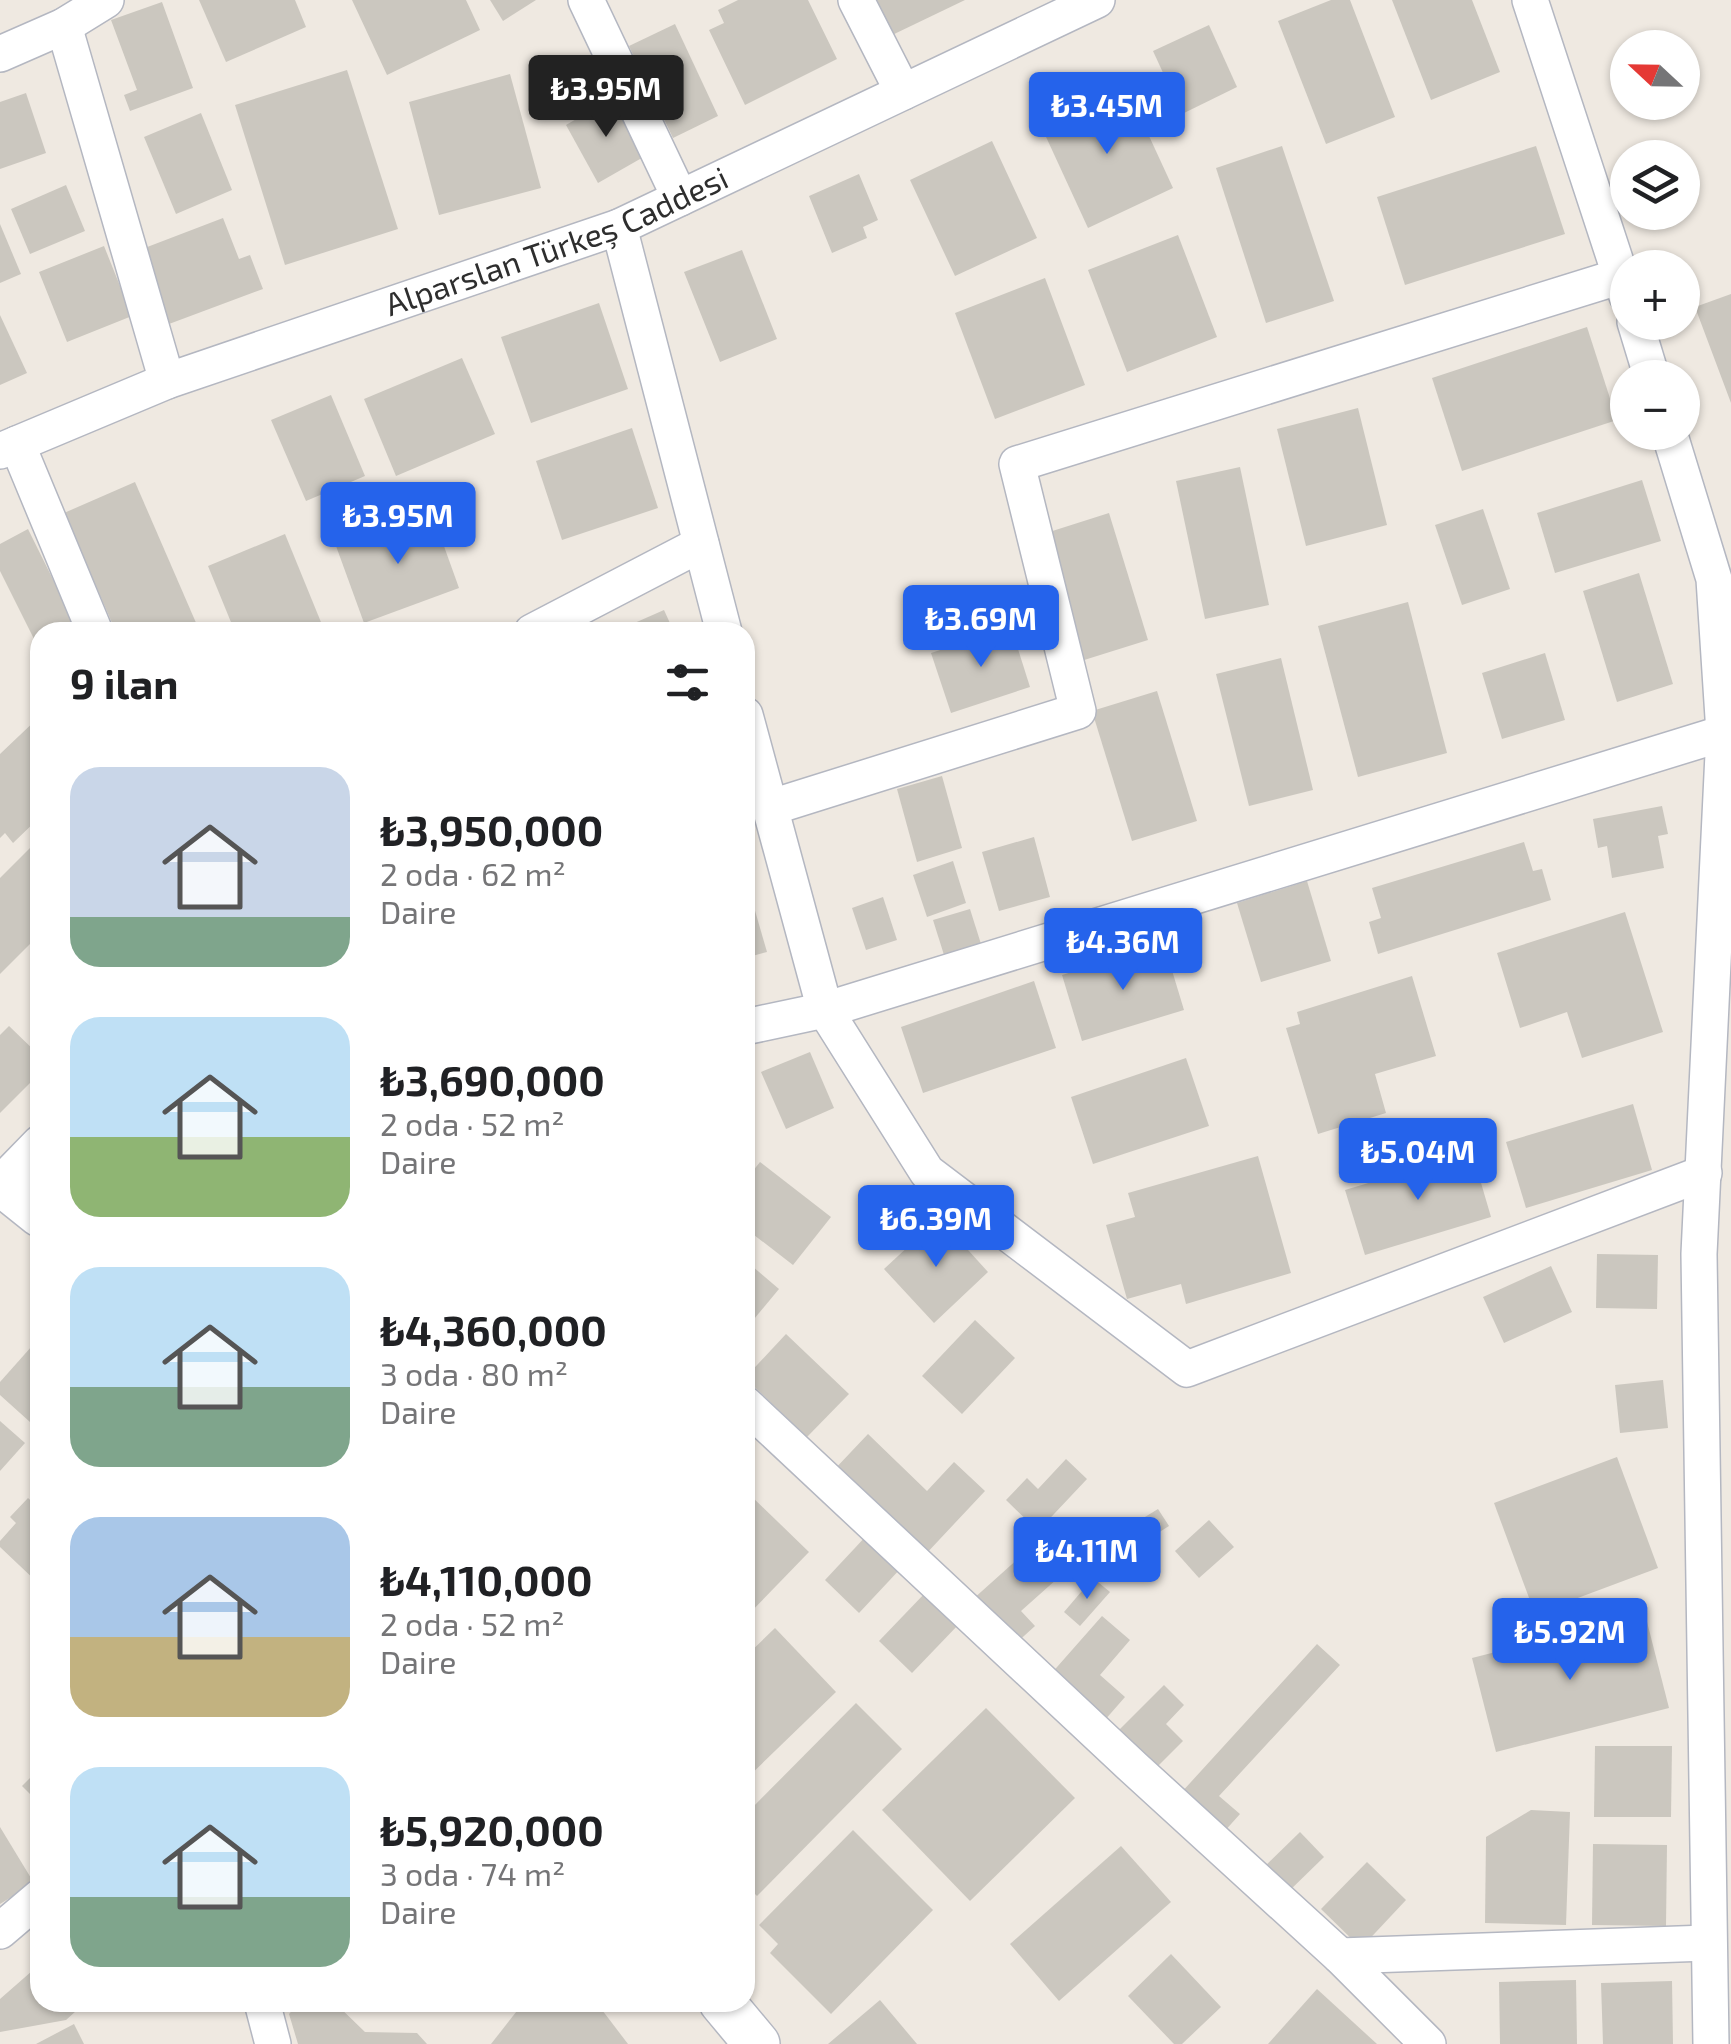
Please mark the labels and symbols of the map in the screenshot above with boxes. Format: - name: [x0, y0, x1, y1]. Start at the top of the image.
- north arrow: [1610, 30, 1700, 120]
- pin: ₺3.95M: [525, 55, 687, 140]
- pin: ₺3.45M: [1026, 72, 1188, 157]
- street label: Alparslan Türkeş Caddesi: [380, 157, 733, 322]
- pin: ₺3.95M: [317, 482, 479, 567]
- pin: ₺3.69M: [900, 585, 1062, 670]
- pin: ₺4.36M: [1042, 908, 1204, 993]
- pin: ₺5.04M: [1337, 1118, 1499, 1203]
- pin: ₺6.39M: [855, 1185, 1017, 1270]
- pin: ₺4.11M: [1006, 1517, 1168, 1602]
- pin: ₺5.92M: [1489, 1598, 1651, 1683]

